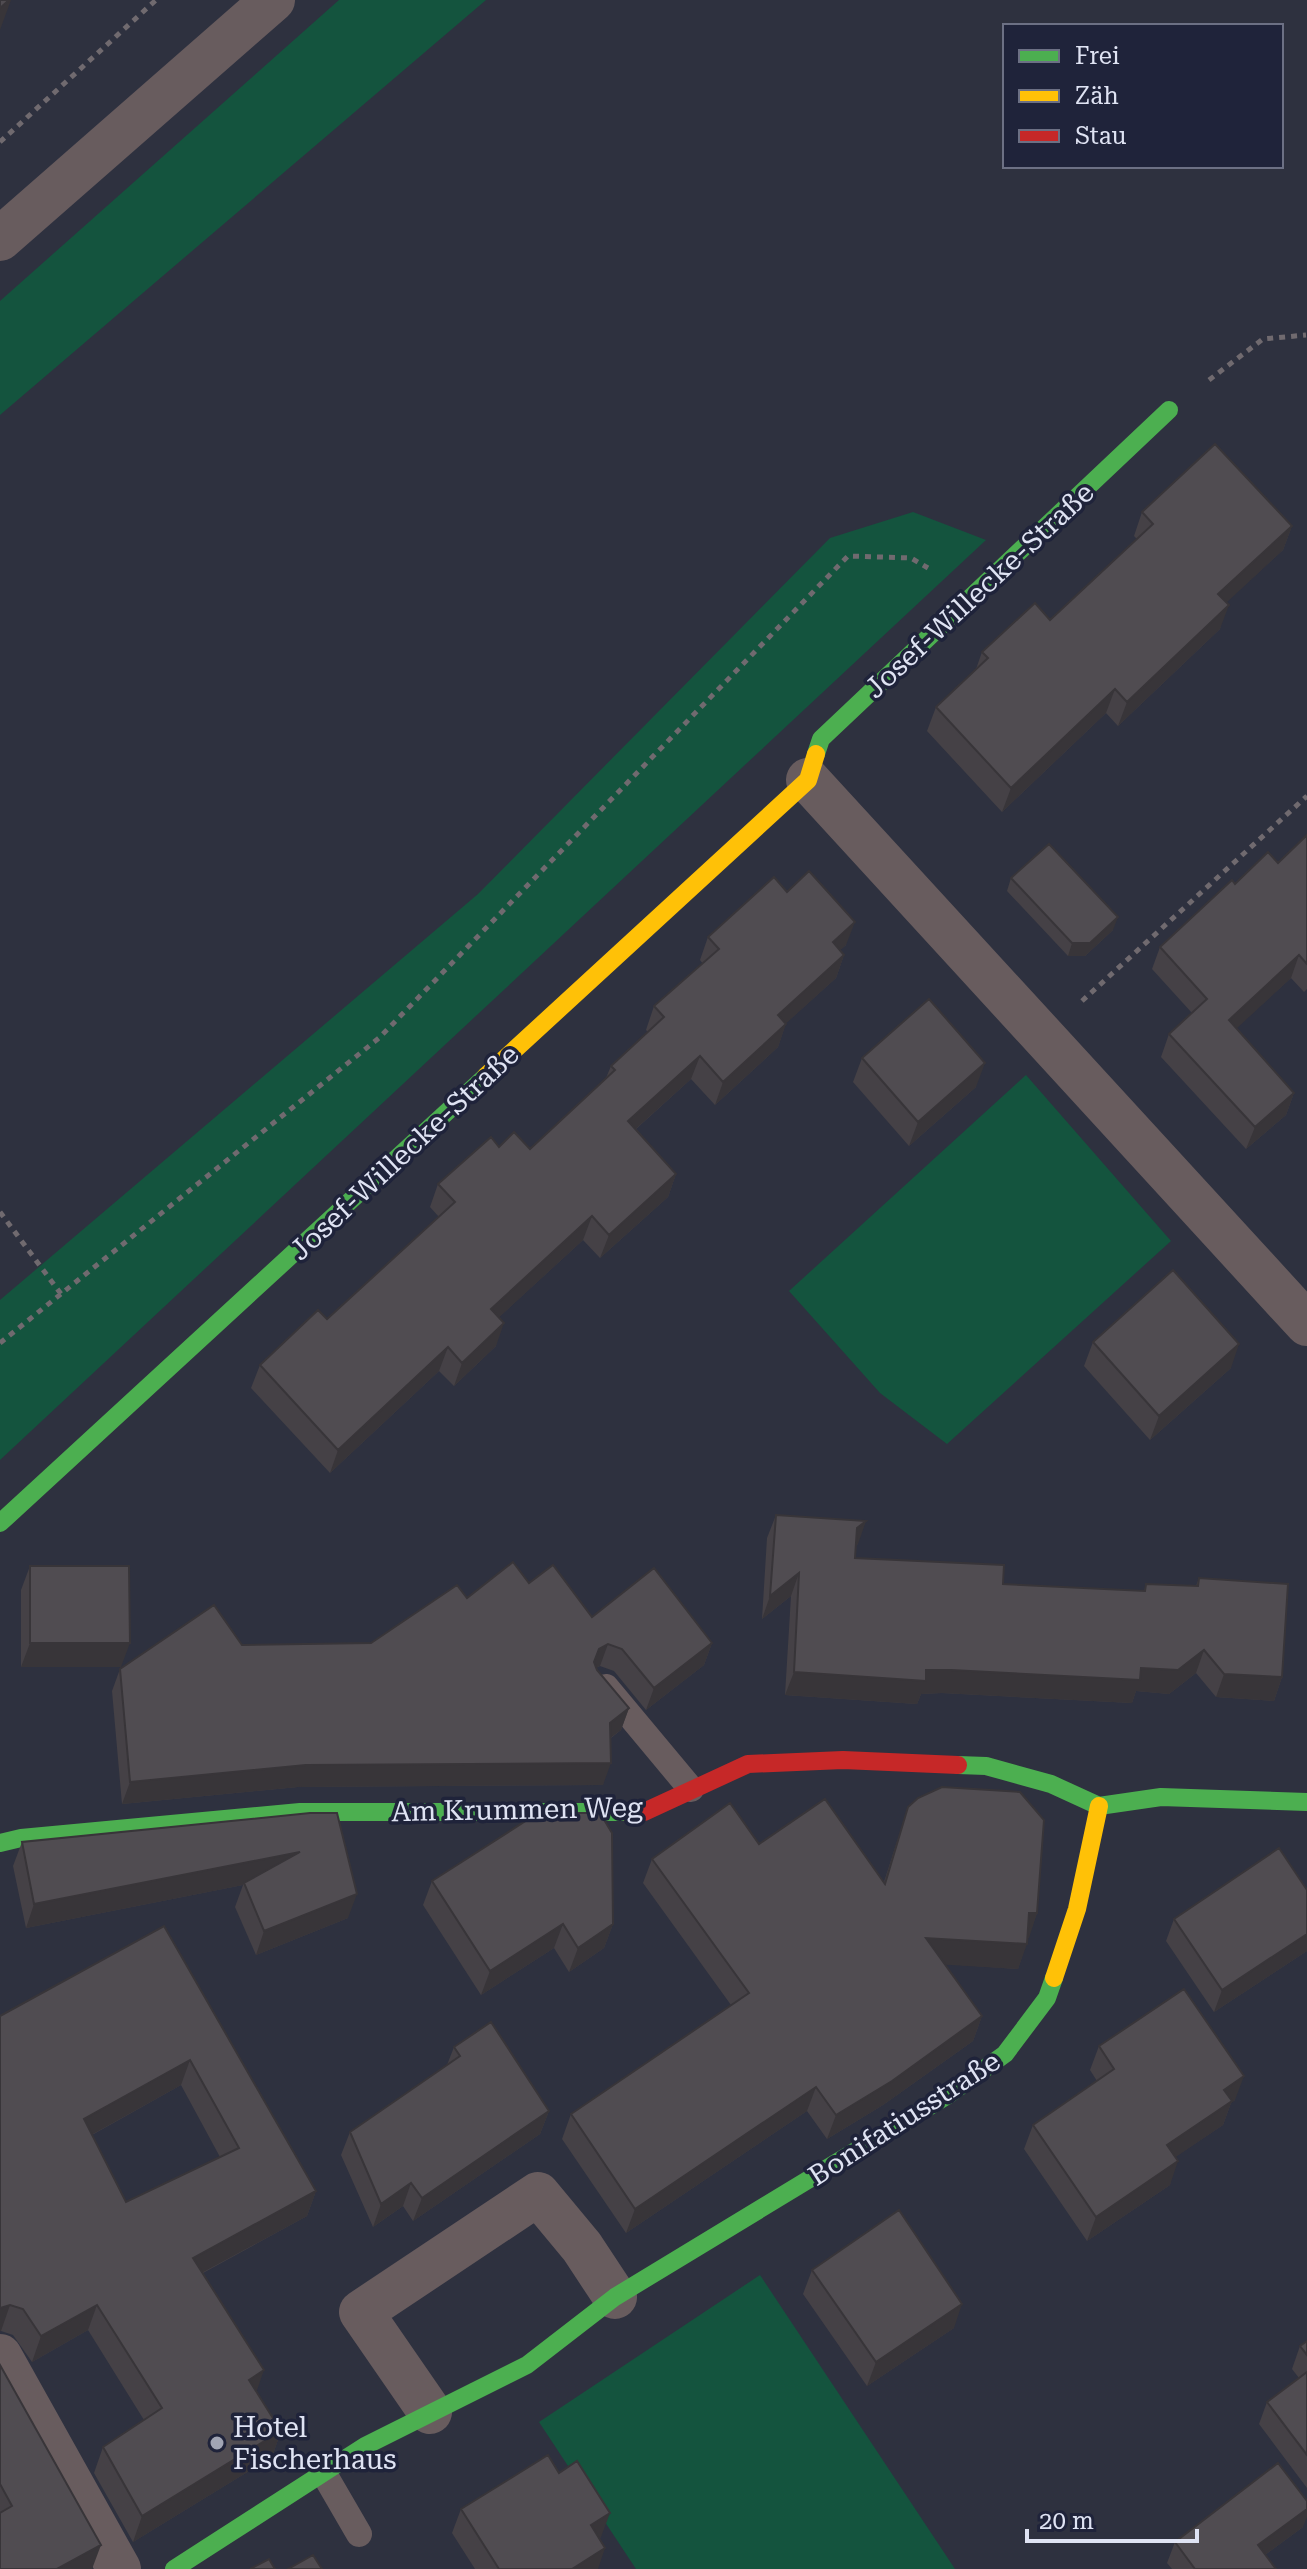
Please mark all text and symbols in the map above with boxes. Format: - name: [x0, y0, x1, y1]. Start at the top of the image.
- legend: [1003, 24, 1283, 168]
- text: Frei: [1075, 42, 1120, 70]
- text: Zäh: [1075, 82, 1119, 110]
- text: Stau: [1075, 122, 1127, 150]
- street label: Josef-Willecke-Straße: [858, 476, 1101, 705]
- street label: Josef-Willecke-Straße: [283, 1038, 526, 1267]
- street label: Am Krummen Weg: [391, 1791, 643, 1828]
- street label: Bonifatiusstraße: [802, 2044, 1006, 2193]
- place label: Hotel Fischerhaus: [233, 2411, 397, 2476]
- marker: Hotel Fischerhaus: [208, 2434, 226, 2452]
- scale bar: [1027, 2493, 1197, 2543]
- text: 20 m: [1039, 2507, 1094, 2535]

